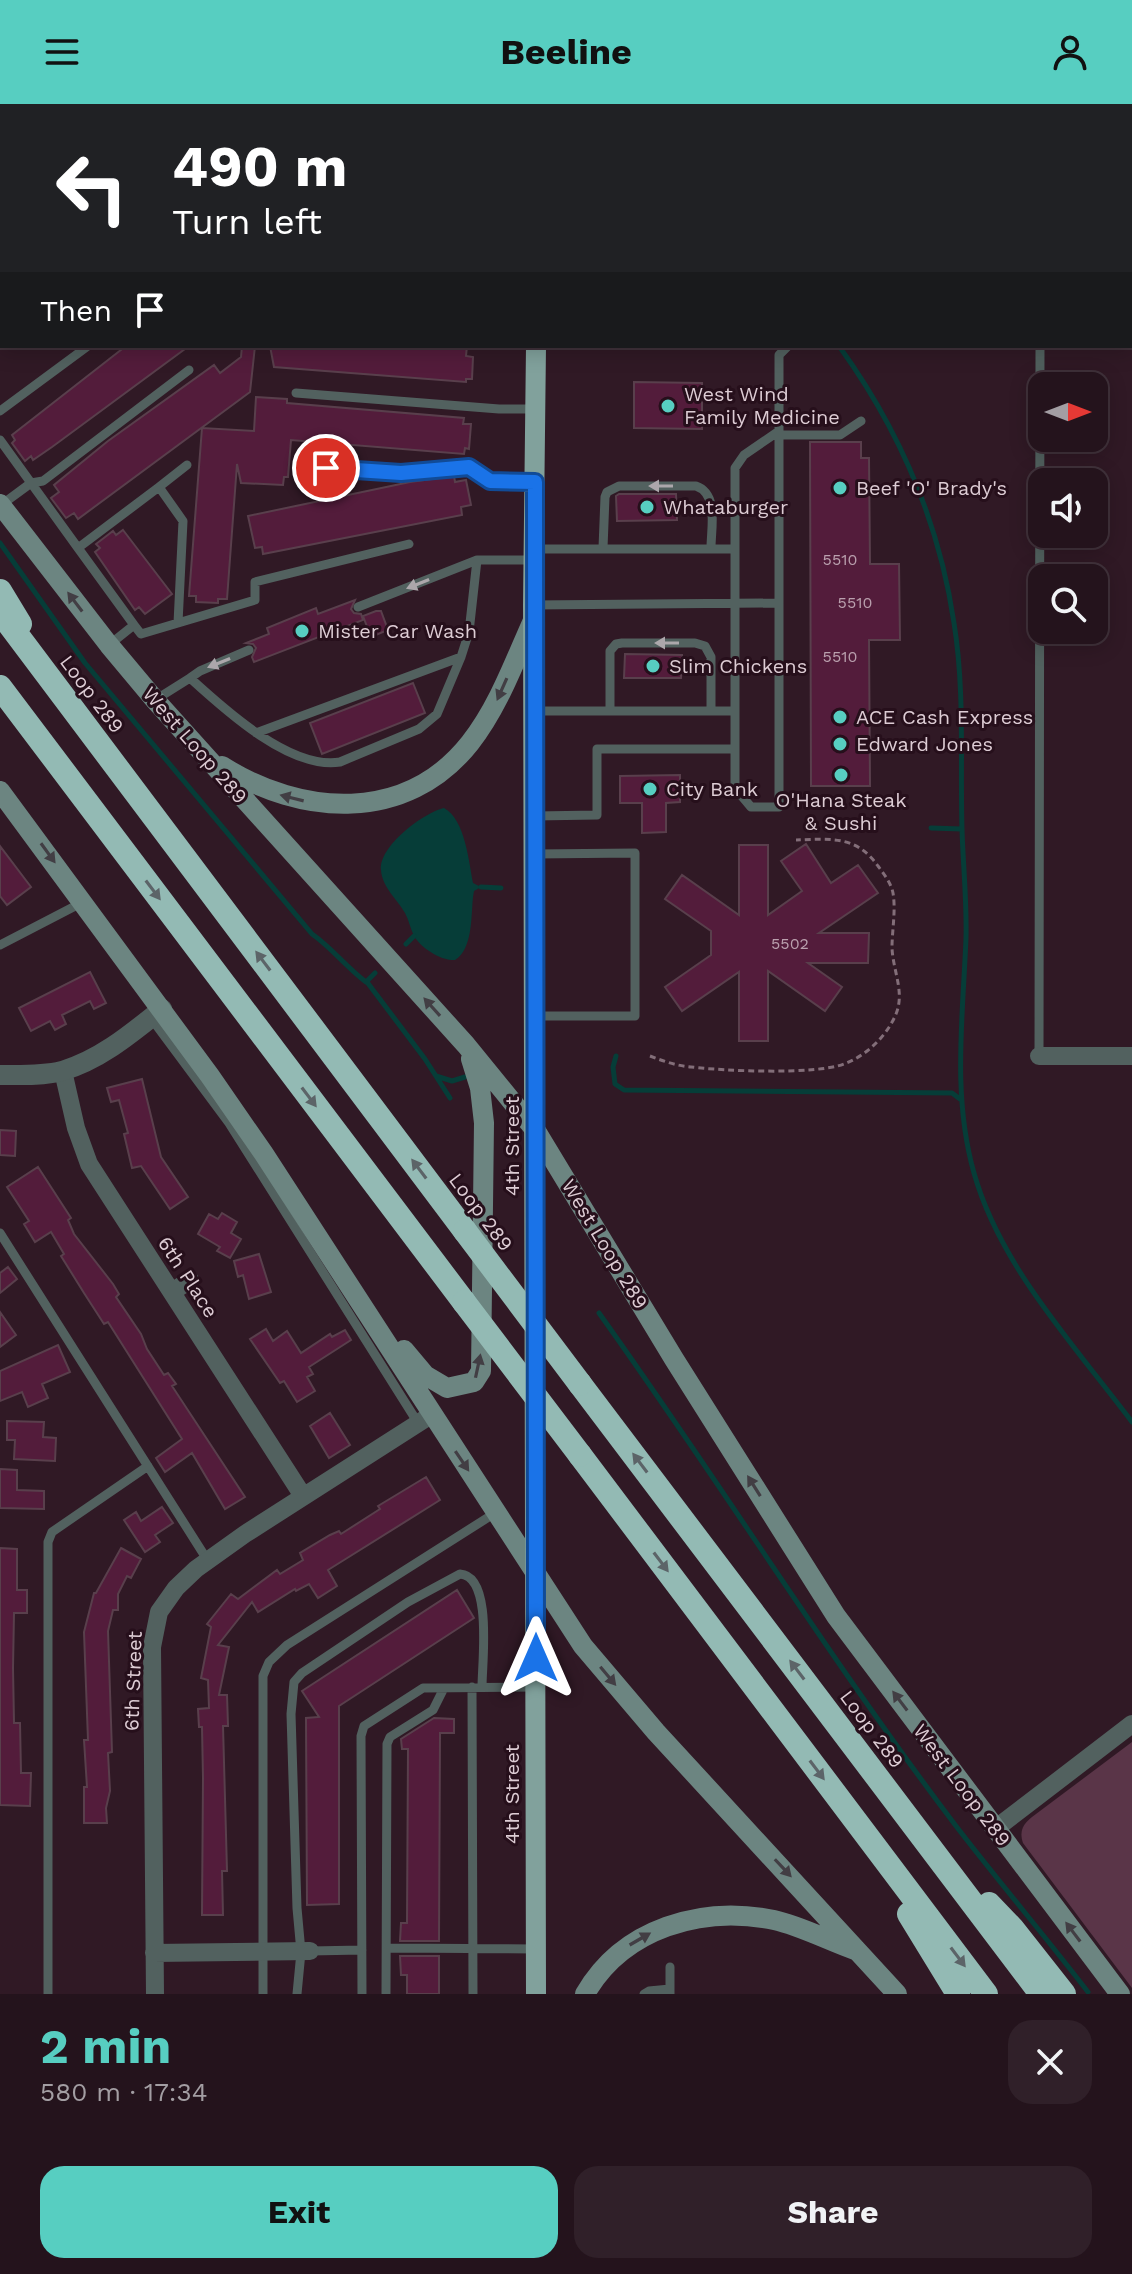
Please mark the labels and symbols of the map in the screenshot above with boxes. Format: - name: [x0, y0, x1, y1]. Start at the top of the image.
- north arrow: [1028, 372, 1108, 452]
- place label: West Wind Family Medicine: [684, 382, 840, 429]
- marker: West Wind Family Medicine: [659, 397, 677, 415]
- pin: [292, 434, 360, 502]
- place label: Beef 'O' Brady's: [856, 476, 1007, 500]
- marker: Beef 'O' Brady's: [831, 479, 849, 497]
- one-way arrow: [648, 480, 673, 492]
- place label: Whataburger: [663, 495, 788, 519]
- marker: Whataburger: [638, 498, 656, 516]
- house number: 5510: [823, 550, 857, 569]
- one-way arrow: [406, 578, 430, 591]
- one-way arrow: [68, 592, 84, 612]
- house number: 5510: [838, 593, 872, 612]
- place label: Mister Car Wash: [318, 619, 477, 643]
- marker: Mister Car Wash: [293, 622, 311, 640]
- one-way arrow: [654, 637, 679, 649]
- house number: 5510: [823, 647, 857, 666]
- street label: Loop 289: [55, 650, 129, 738]
- place label: Slim Chickens: [669, 654, 807, 678]
- one-way arrow: [207, 657, 231, 670]
- marker: Slim Chickens: [644, 657, 662, 675]
- one-way arrow: [495, 677, 509, 701]
- street label: West Loop 289: [138, 682, 252, 808]
- place label: ACE Cash Express: [856, 705, 1033, 729]
- marker: ACE Cash Express: [831, 708, 849, 726]
- place label: Edward Jones: [856, 732, 993, 756]
- marker: Edward Jones: [831, 735, 849, 753]
- marker: O'Hana Steak & Sushi: [832, 766, 850, 784]
- place label: City Bank: [666, 777, 758, 801]
- marker: City Bank: [641, 780, 659, 798]
- place label: O'Hana Steak & Sushi: [776, 788, 906, 835]
- one-way arrow: [279, 791, 304, 804]
- one-way arrow: [40, 842, 56, 864]
- one-way arrow: [144, 879, 160, 900]
- house number: 5502: [771, 934, 809, 953]
- one-way arrow: [255, 951, 271, 971]
- one-way arrow: [423, 998, 441, 1017]
- one-way arrow: [301, 1087, 317, 1107]
- street label: 4th Street: [500, 1095, 524, 1196]
- one-way arrow: [411, 1159, 427, 1179]
- street label: Loop 289: [444, 1168, 518, 1256]
- street label: West Loop 289: [557, 1175, 653, 1313]
- street label: 6th Place: [153, 1232, 223, 1322]
- one-way arrow: [472, 1354, 485, 1379]
- one-way arrow: [454, 1450, 469, 1471]
- one-way arrow: [632, 1452, 648, 1474]
- one-way arrow: [748, 1475, 762, 1497]
- one-way arrow: [652, 1552, 668, 1572]
- position arrow: [494, 1616, 578, 1700]
- street label: 6th Street: [119, 1630, 147, 1731]
- one-way arrow: [789, 1660, 805, 1680]
- one-way arrow: [599, 1665, 616, 1685]
- street label: Loop 289: [835, 1685, 909, 1773]
- one-way arrow: [892, 1691, 908, 1712]
- street label: West Loop 289: [908, 1719, 1016, 1851]
- street label: 4th Street: [500, 1743, 524, 1844]
- one-way arrow: [809, 1759, 825, 1781]
- one-way arrow: [773, 1858, 791, 1877]
- one-way arrow: [1065, 1922, 1081, 1942]
- one-way arrow: [629, 1932, 651, 1946]
- one-way arrow: [950, 1946, 966, 1968]

